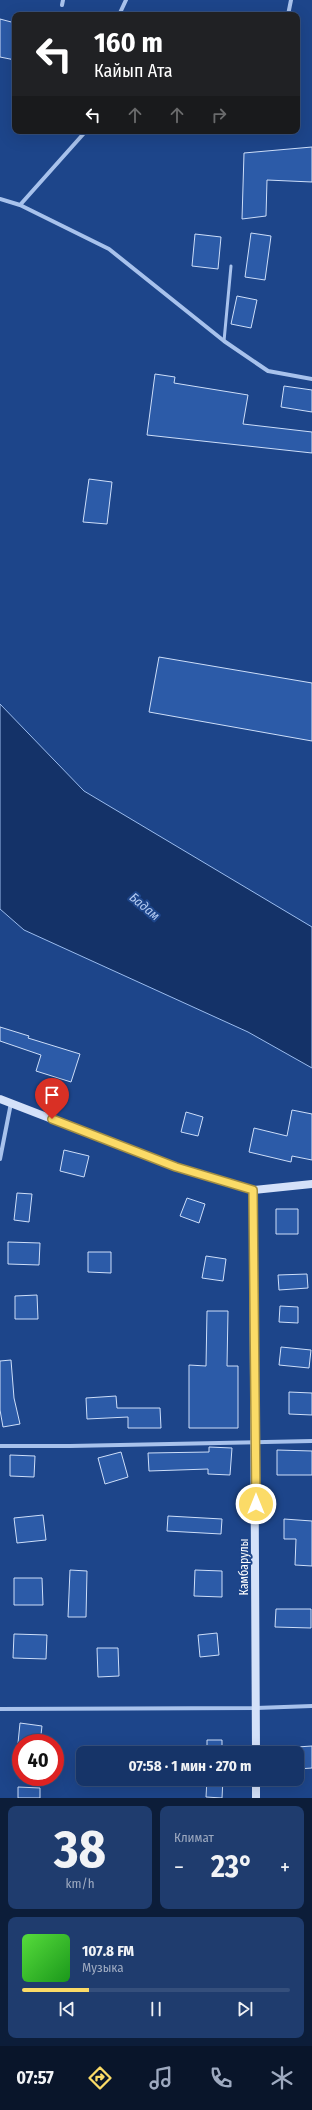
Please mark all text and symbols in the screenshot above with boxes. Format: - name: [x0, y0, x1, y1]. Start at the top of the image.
- text: 160 m: [94, 26, 163, 59]
- icon: left: [28, 28, 80, 80]
- text: Кайып Ата: [94, 60, 173, 82]
- icon: left: [82, 104, 104, 126]
- icon: ahead: [124, 104, 146, 126]
- icon: ahead: [166, 104, 188, 126]
- icon: right: [208, 104, 230, 126]
- water label: Бадам: [127, 889, 163, 923]
- pin: [35, 1078, 69, 1119]
- icon: arrive: [41, 1084, 63, 1106]
- position arrow: [235, 1483, 277, 1525]
- street label: Камбарулы: [237, 1538, 251, 1596]
- speed limit sign: 40: [12, 1734, 64, 1786]
- text: 07:58 · 1 мин · 270 m: [128, 1757, 252, 1775]
- text: 38: [54, 1818, 106, 1881]
- text: Климат: [174, 1830, 214, 1845]
- text: 23°: [211, 1849, 253, 1885]
- text: −: [174, 1854, 184, 1881]
- text: +: [280, 1854, 290, 1881]
- text: km/h: [66, 1876, 95, 1891]
- text: 107.8 FM: [82, 1942, 134, 1960]
- text: Музыка: [82, 1960, 124, 1975]
- icon: previous: [56, 1998, 78, 2020]
- icon: pause: [145, 1998, 167, 2020]
- icon: next: [234, 1998, 256, 2020]
- icon: directions: [86, 2064, 114, 2092]
- icon: music: [147, 2064, 175, 2092]
- icon: phone: [207, 2064, 235, 2092]
- icon: climate: [268, 2064, 296, 2092]
- text: 07:57: [16, 2067, 54, 2089]

